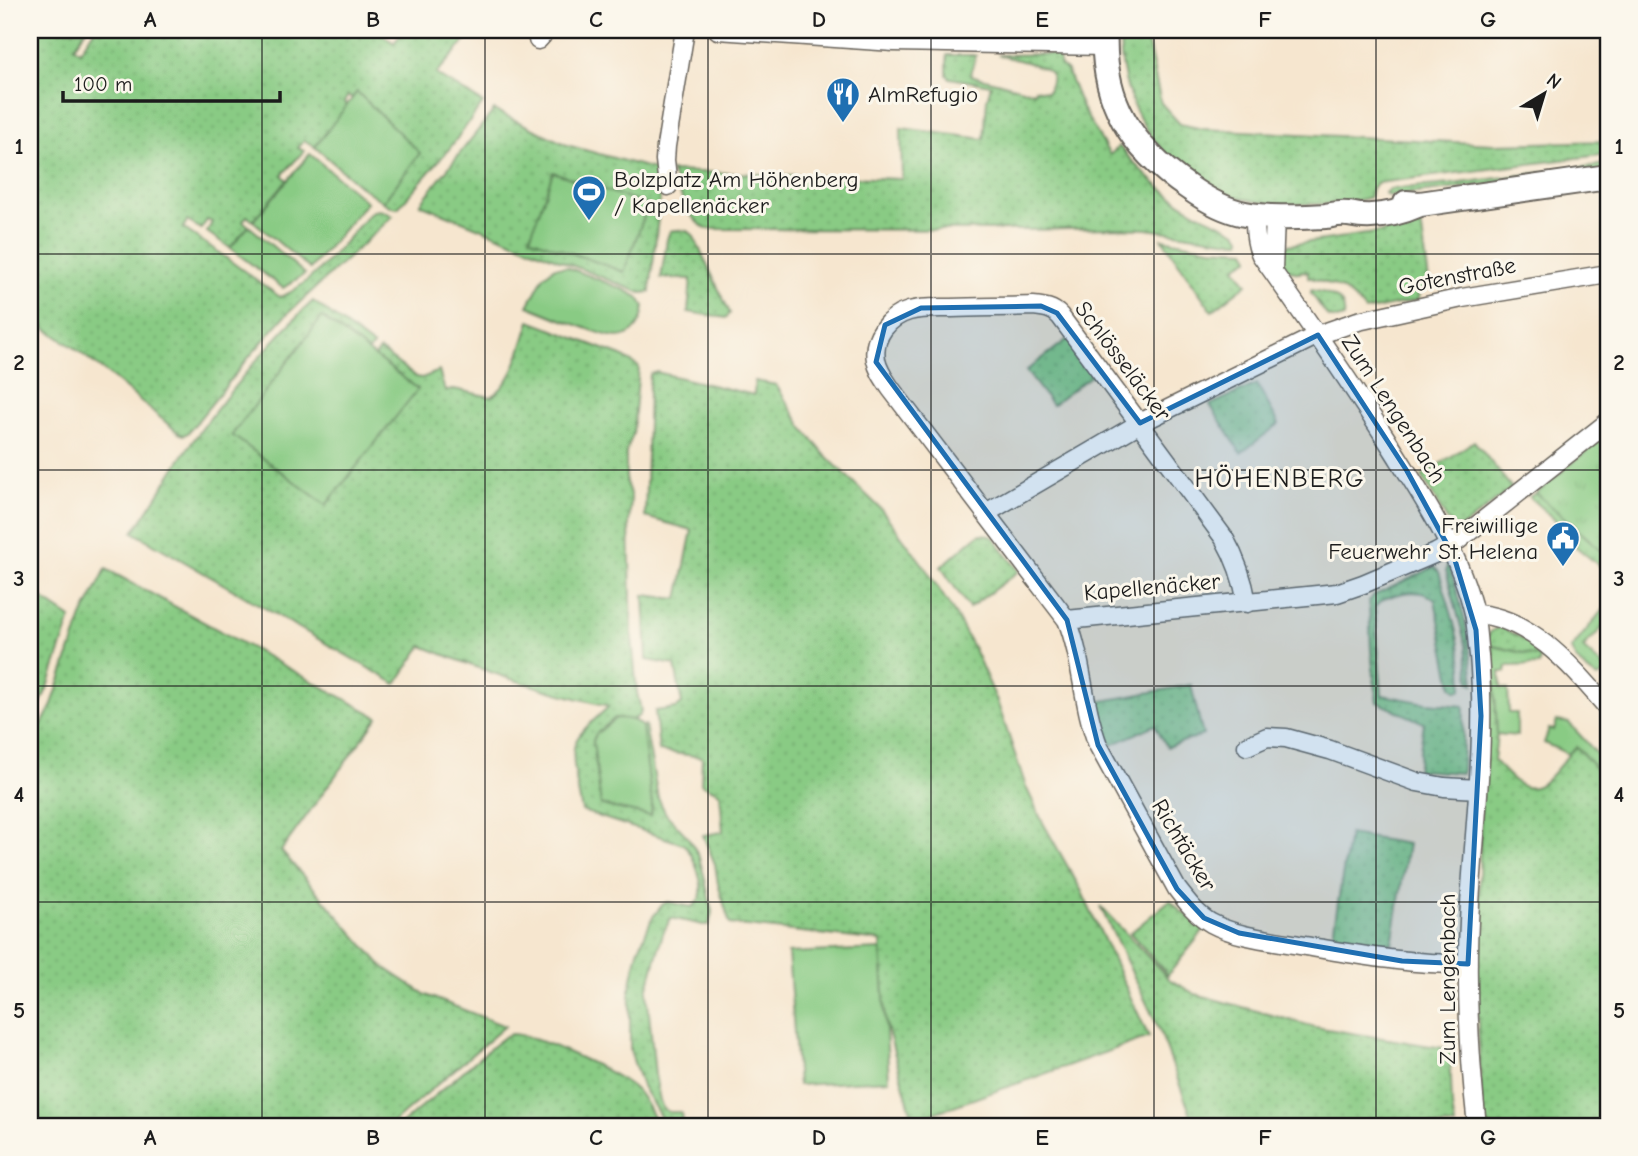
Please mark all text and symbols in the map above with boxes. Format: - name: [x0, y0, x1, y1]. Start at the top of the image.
- text: A: [144, 6, 157, 33]
- text: B: [366, 6, 380, 33]
- text: C: [589, 6, 603, 33]
- text: D: [812, 6, 826, 33]
- text: E: [1035, 6, 1049, 33]
- text: F: [1258, 6, 1272, 33]
- text: G: [1480, 6, 1496, 33]
- scale bar: [63, 60, 280, 104]
- north arrow: [1508, 60, 1578, 130]
- text: N: [1542, 69, 1566, 94]
- text: 100 m: [74, 72, 132, 96]
- restaurant icon: AlmRefugio: [824, 75, 862, 124]
- place label: AlmRefugio: [868, 81, 978, 108]
- text: 1: [14, 133, 24, 160]
- text: 1: [1614, 133, 1624, 160]
- place label: Bolzplatz Am Höhenberg / Kapellenäcker: [614, 166, 859, 219]
- sports icon: Bolzplatz Am Höhenberg / Kapellenäcker: [570, 173, 608, 222]
- street label: Gotenstraße: [1396, 251, 1518, 301]
- street label: Schlösseläcker: [1069, 296, 1177, 427]
- street label: Zum Lengenbach: [1336, 330, 1452, 488]
- text: 2: [13, 349, 25, 376]
- text: 2: [1613, 349, 1625, 376]
- district label: HÖHENBERG: [1194, 464, 1366, 494]
- place label: Freiwillige Feuerwehr St. Helena: [1328, 512, 1538, 565]
- public building icon: Freiwillige Feuerwehr St. Helena: [1544, 519, 1582, 568]
- text: 3: [13, 565, 25, 592]
- text: 3: [1613, 565, 1625, 592]
- street label: Kapellenäcker: [1083, 568, 1222, 606]
- text: 4: [14, 781, 25, 808]
- text: 4: [1614, 781, 1625, 808]
- street label: Richtäcker: [1146, 794, 1222, 897]
- street label: Zum Lengenbach: [1434, 893, 1461, 1065]
- text: 5: [13, 997, 25, 1024]
- text: 5: [1613, 997, 1625, 1024]
- text: A: [144, 1124, 157, 1151]
- text: B: [366, 1124, 380, 1151]
- text: C: [589, 1124, 603, 1151]
- text: D: [812, 1124, 826, 1151]
- text: E: [1035, 1124, 1049, 1151]
- text: F: [1258, 1124, 1272, 1151]
- text: G: [1480, 1124, 1496, 1151]

